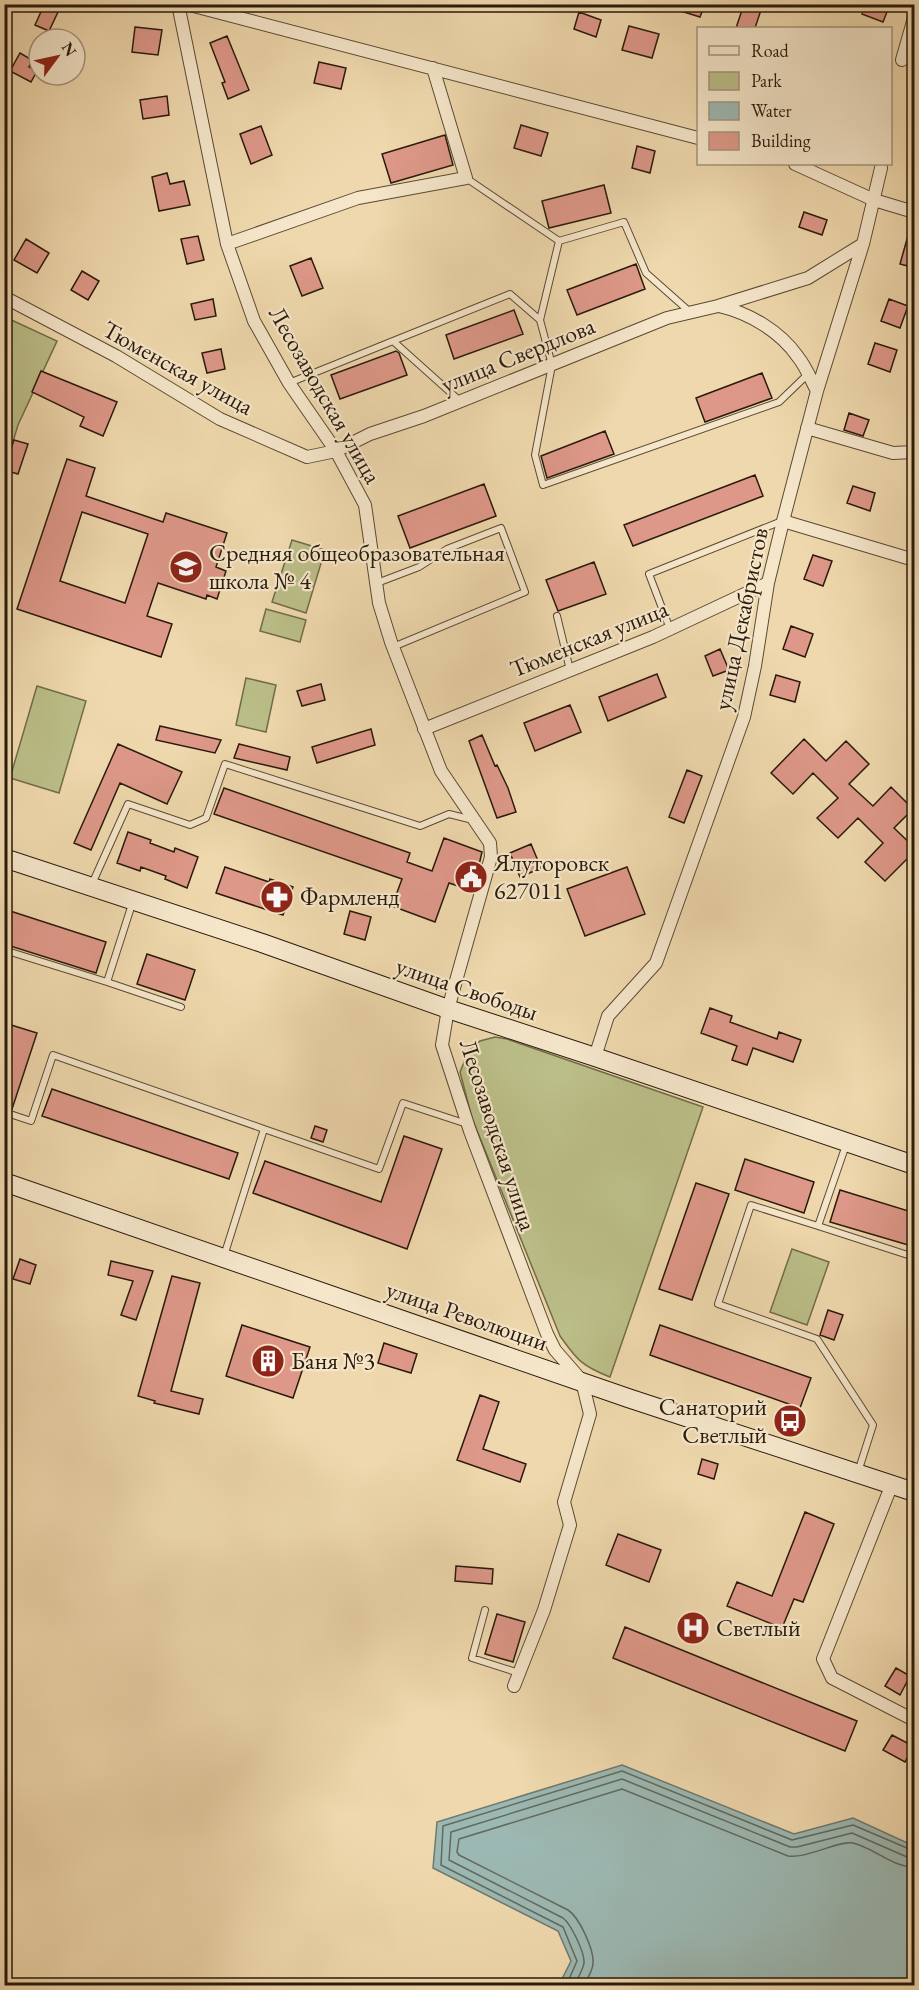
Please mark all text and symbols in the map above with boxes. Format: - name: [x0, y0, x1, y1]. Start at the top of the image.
- north arrow: [27, 27, 87, 87]
- legend: [697, 27, 892, 165]
- text: N: [57, 38, 82, 60]
- text: Road: [751, 39, 790, 62]
- text: Park: [751, 69, 782, 92]
- text: Water: [751, 99, 792, 122]
- text: Building: [751, 129, 811, 152]
- street label: Лесозаводская улица: [262, 300, 389, 489]
- street label: улица Свердлова: [436, 309, 600, 400]
- street label: Тюменская улица: [97, 313, 259, 422]
- street label: улица Декабристов: [706, 525, 775, 713]
- place label: Средняя общеобразовательная школа № 4: [209, 537, 505, 596]
- school or university icon: Средняя общеобразовательная школа № 4: [168, 549, 204, 585]
- street label: Тюменская улица: [505, 593, 673, 684]
- place label: Ялуторовск 627011: [493, 847, 610, 906]
- public building icon: Ялуторовск 627011: [453, 859, 489, 895]
- pharmacy icon: Фармленд: [259, 879, 295, 915]
- place label: Фармленд: [300, 881, 400, 912]
- street label: улица Свободы: [392, 950, 543, 1027]
- street label: Лесозаводская улица: [453, 1035, 544, 1235]
- street label: улица Революции: [382, 1273, 552, 1358]
- building icon: Баня №3: [250, 1343, 286, 1379]
- place label: Баня №3: [291, 1345, 375, 1376]
- place label: Санаторий Светлый: [659, 1391, 767, 1450]
- bus stop icon: Санаторий Светлый: [772, 1403, 808, 1439]
- hospital icon: Светлый: [675, 1610, 711, 1646]
- place label: Светлый: [716, 1612, 801, 1643]

